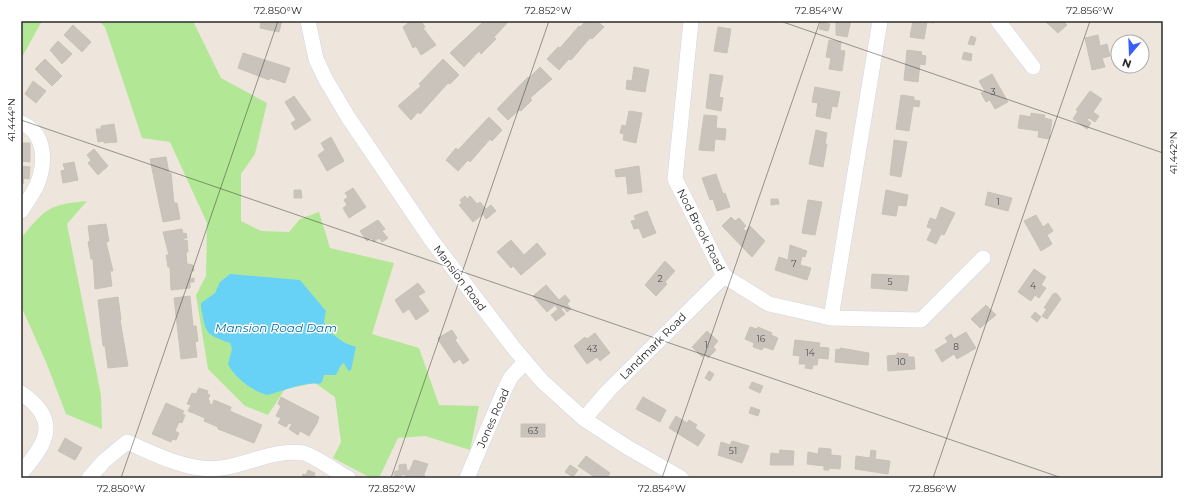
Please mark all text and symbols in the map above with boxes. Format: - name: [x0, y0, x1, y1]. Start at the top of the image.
- text: 72.850°W: [254, 4, 302, 17]
- text: 72.852°W: [524, 4, 572, 17]
- text: 72.854°W: [795, 4, 843, 17]
- text: 72.856°W: [1066, 4, 1114, 17]
- north arrow: [1110, 34, 1150, 74]
- text: N: [1120, 55, 1133, 72]
- house number: 3: [990, 86, 996, 97]
- text: 41.444°N: [5, 98, 18, 142]
- text: 41.442°N: [1167, 131, 1180, 175]
- street label: Nod Brook Road: [674, 186, 728, 274]
- house number: 1: [996, 196, 1000, 207]
- street label: Mansion Road: [431, 242, 489, 314]
- house number: 7: [791, 258, 797, 269]
- house number: 2: [657, 273, 663, 284]
- house number: 5: [887, 276, 893, 287]
- house number: 4: [1030, 280, 1036, 291]
- street label: Landmark Road: [617, 310, 689, 382]
- water label: Mansion Road Dam: [215, 320, 337, 335]
- house number: 16: [757, 333, 766, 344]
- house number: 1: [704, 339, 708, 350]
- house number: 8: [953, 341, 959, 352]
- house number: 43: [587, 343, 597, 354]
- house number: 14: [805, 347, 815, 358]
- house number: 10: [896, 356, 906, 367]
- street label: Jones Road: [473, 386, 512, 451]
- house number: 63: [528, 425, 538, 436]
- house number: 51: [729, 445, 737, 456]
- text: 72.850°W: [97, 482, 145, 495]
- text: 72.852°W: [368, 482, 416, 495]
- text: 72.854°W: [638, 482, 686, 495]
- text: 72.856°W: [909, 482, 957, 495]

